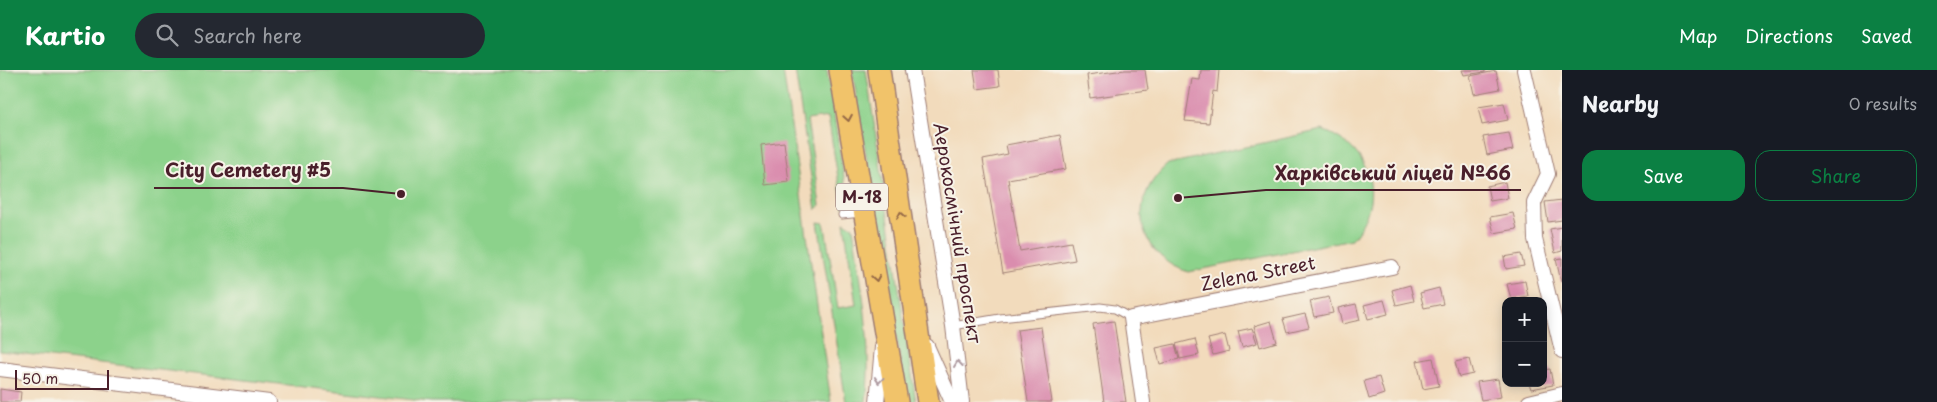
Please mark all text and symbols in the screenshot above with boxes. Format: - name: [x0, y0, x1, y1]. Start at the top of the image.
- search box: [135, 13, 485, 58]
- text: Kartio: [25, 17, 105, 53]
- icon: search: [153, 21, 181, 49]
- text: Search here: [193, 21, 302, 49]
- text: Map: [1679, 22, 1717, 49]
- text: Directions: [1745, 22, 1833, 49]
- text: Saved: [1861, 22, 1912, 49]
- text: Nearby: [1582, 87, 1659, 119]
- text: 0 results: [1849, 91, 1917, 115]
- one-way arrow: [843, 114, 853, 122]
- street label: Аерокосмічний проспект: [928, 120, 989, 345]
- button: Save: [1582, 150, 1745, 201]
- button: Share: [1755, 150, 1917, 201]
- callout: City Cemetery #5: [154, 154, 343, 188]
- text: City Cemetery #5: [165, 155, 331, 183]
- callout: Харківський ліцей №66: [1266, 156, 1521, 190]
- text: Харківський ліцей №66: [1275, 158, 1511, 186]
- road number: М-18: [836, 184, 888, 210]
- one-way arrow: [896, 211, 907, 219]
- street label: Zelena Street: [1198, 248, 1317, 297]
- one-way arrow: [870, 275, 881, 283]
- map controls: [1502, 297, 1547, 387]
- button: +: [1502, 297, 1547, 342]
- button: −: [1502, 342, 1547, 387]
- one-way arrow: [953, 360, 964, 368]
- scale bar: [15, 367, 109, 390]
- text: 50 m: [22, 368, 58, 389]
- one-way arrow: [873, 376, 884, 384]

